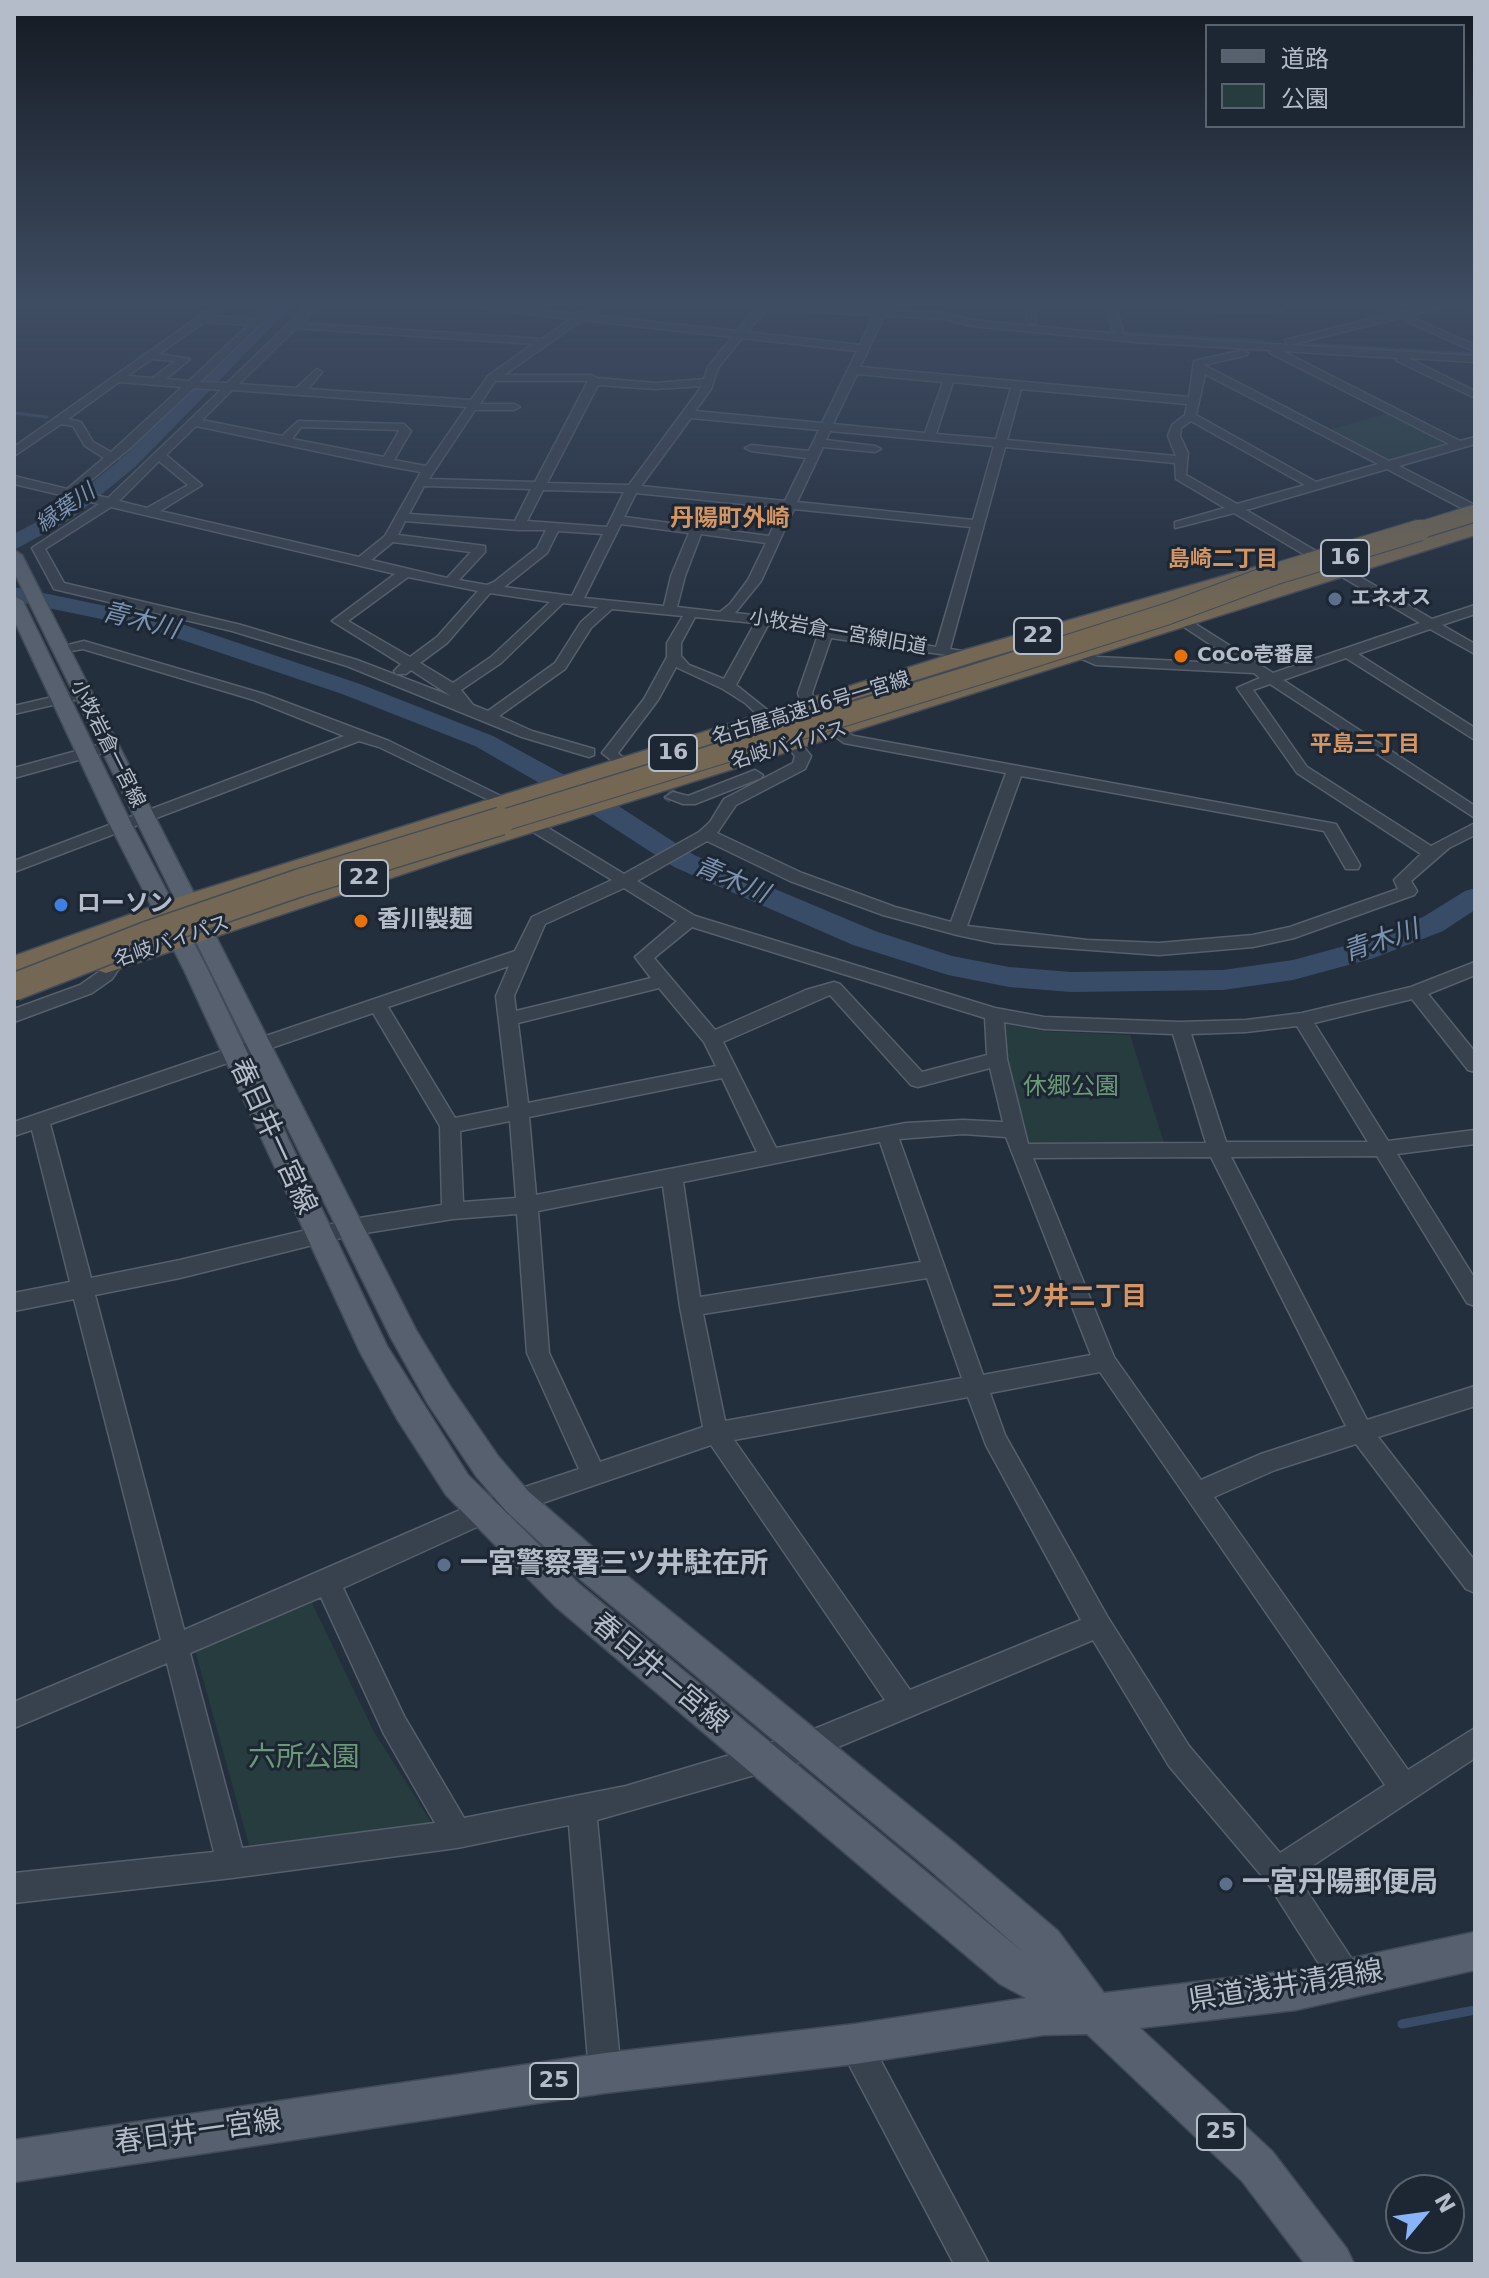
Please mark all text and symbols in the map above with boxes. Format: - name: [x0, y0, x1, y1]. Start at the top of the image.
- legend: [1205, 24, 1465, 128]
- text: 道路: [1281, 45, 1329, 73]
- text: 公園: [1281, 85, 1329, 113]
- water label: 縁葉川: [31, 479, 101, 539]
- district label: 丹陽町外崎: [670, 506, 790, 534]
- road number: 16: [1321, 540, 1369, 576]
- district label: 島崎二丁目: [1168, 547, 1278, 573]
- place label: エネオス: [1351, 587, 1431, 611]
- marker: エネオス: [1326, 590, 1344, 608]
- water label: 青木川: [98, 597, 182, 647]
- street label: 小牧岩倉一宮線旧道: [747, 606, 929, 660]
- road number: 22: [1014, 618, 1062, 654]
- place label: CoCo壱番屋: [1197, 644, 1314, 668]
- marker: CoCo壱番屋: [1172, 647, 1190, 665]
- street label: 名古屋高速16号一宮線: [709, 667, 913, 751]
- street label: 小牧岩倉一宮線: [65, 676, 149, 812]
- street label: 名岐バイパス: [728, 717, 850, 775]
- district label: 平島三丁目: [1310, 732, 1420, 758]
- road number: 16: [649, 735, 697, 771]
- water label: 青木川: [689, 851, 773, 911]
- road number: 22: [340, 860, 388, 896]
- place label: ローソン: [77, 891, 173, 919]
- marker: ローソン: [52, 896, 70, 914]
- place label: 香川製麺: [377, 907, 473, 935]
- street label: 名岐バイパス: [111, 911, 233, 973]
- marker: 香川製麺: [352, 912, 370, 930]
- water label: 青木川: [1339, 915, 1423, 969]
- street label: 春日井一宮線: [221, 1054, 323, 1220]
- park label: 休郷公園: [1023, 1074, 1119, 1102]
- district label: 三ツ井二丁目: [991, 1282, 1147, 1314]
- place label: 一宮警察署三ツ井駐在所: [460, 1548, 768, 1582]
- marker: 一宮警察署三ツ井駐在所: [435, 1556, 453, 1574]
- street label: 春日井一宮線: [584, 1607, 734, 1741]
- park label: 六所公園: [248, 1742, 360, 1776]
- place label: 一宮丹陽郵便局: [1242, 1867, 1438, 1901]
- marker: 一宮丹陽郵便局: [1217, 1875, 1235, 1893]
- street label: 県道浅井清須線: [1187, 1955, 1385, 2019]
- road number: 25: [530, 2063, 578, 2099]
- street label: 春日井一宮線: [112, 2105, 284, 2161]
- road number: 25: [1197, 2114, 1245, 2150]
- north arrow: [1385, 2174, 1465, 2254]
- text: N: [1429, 2189, 1460, 2217]

